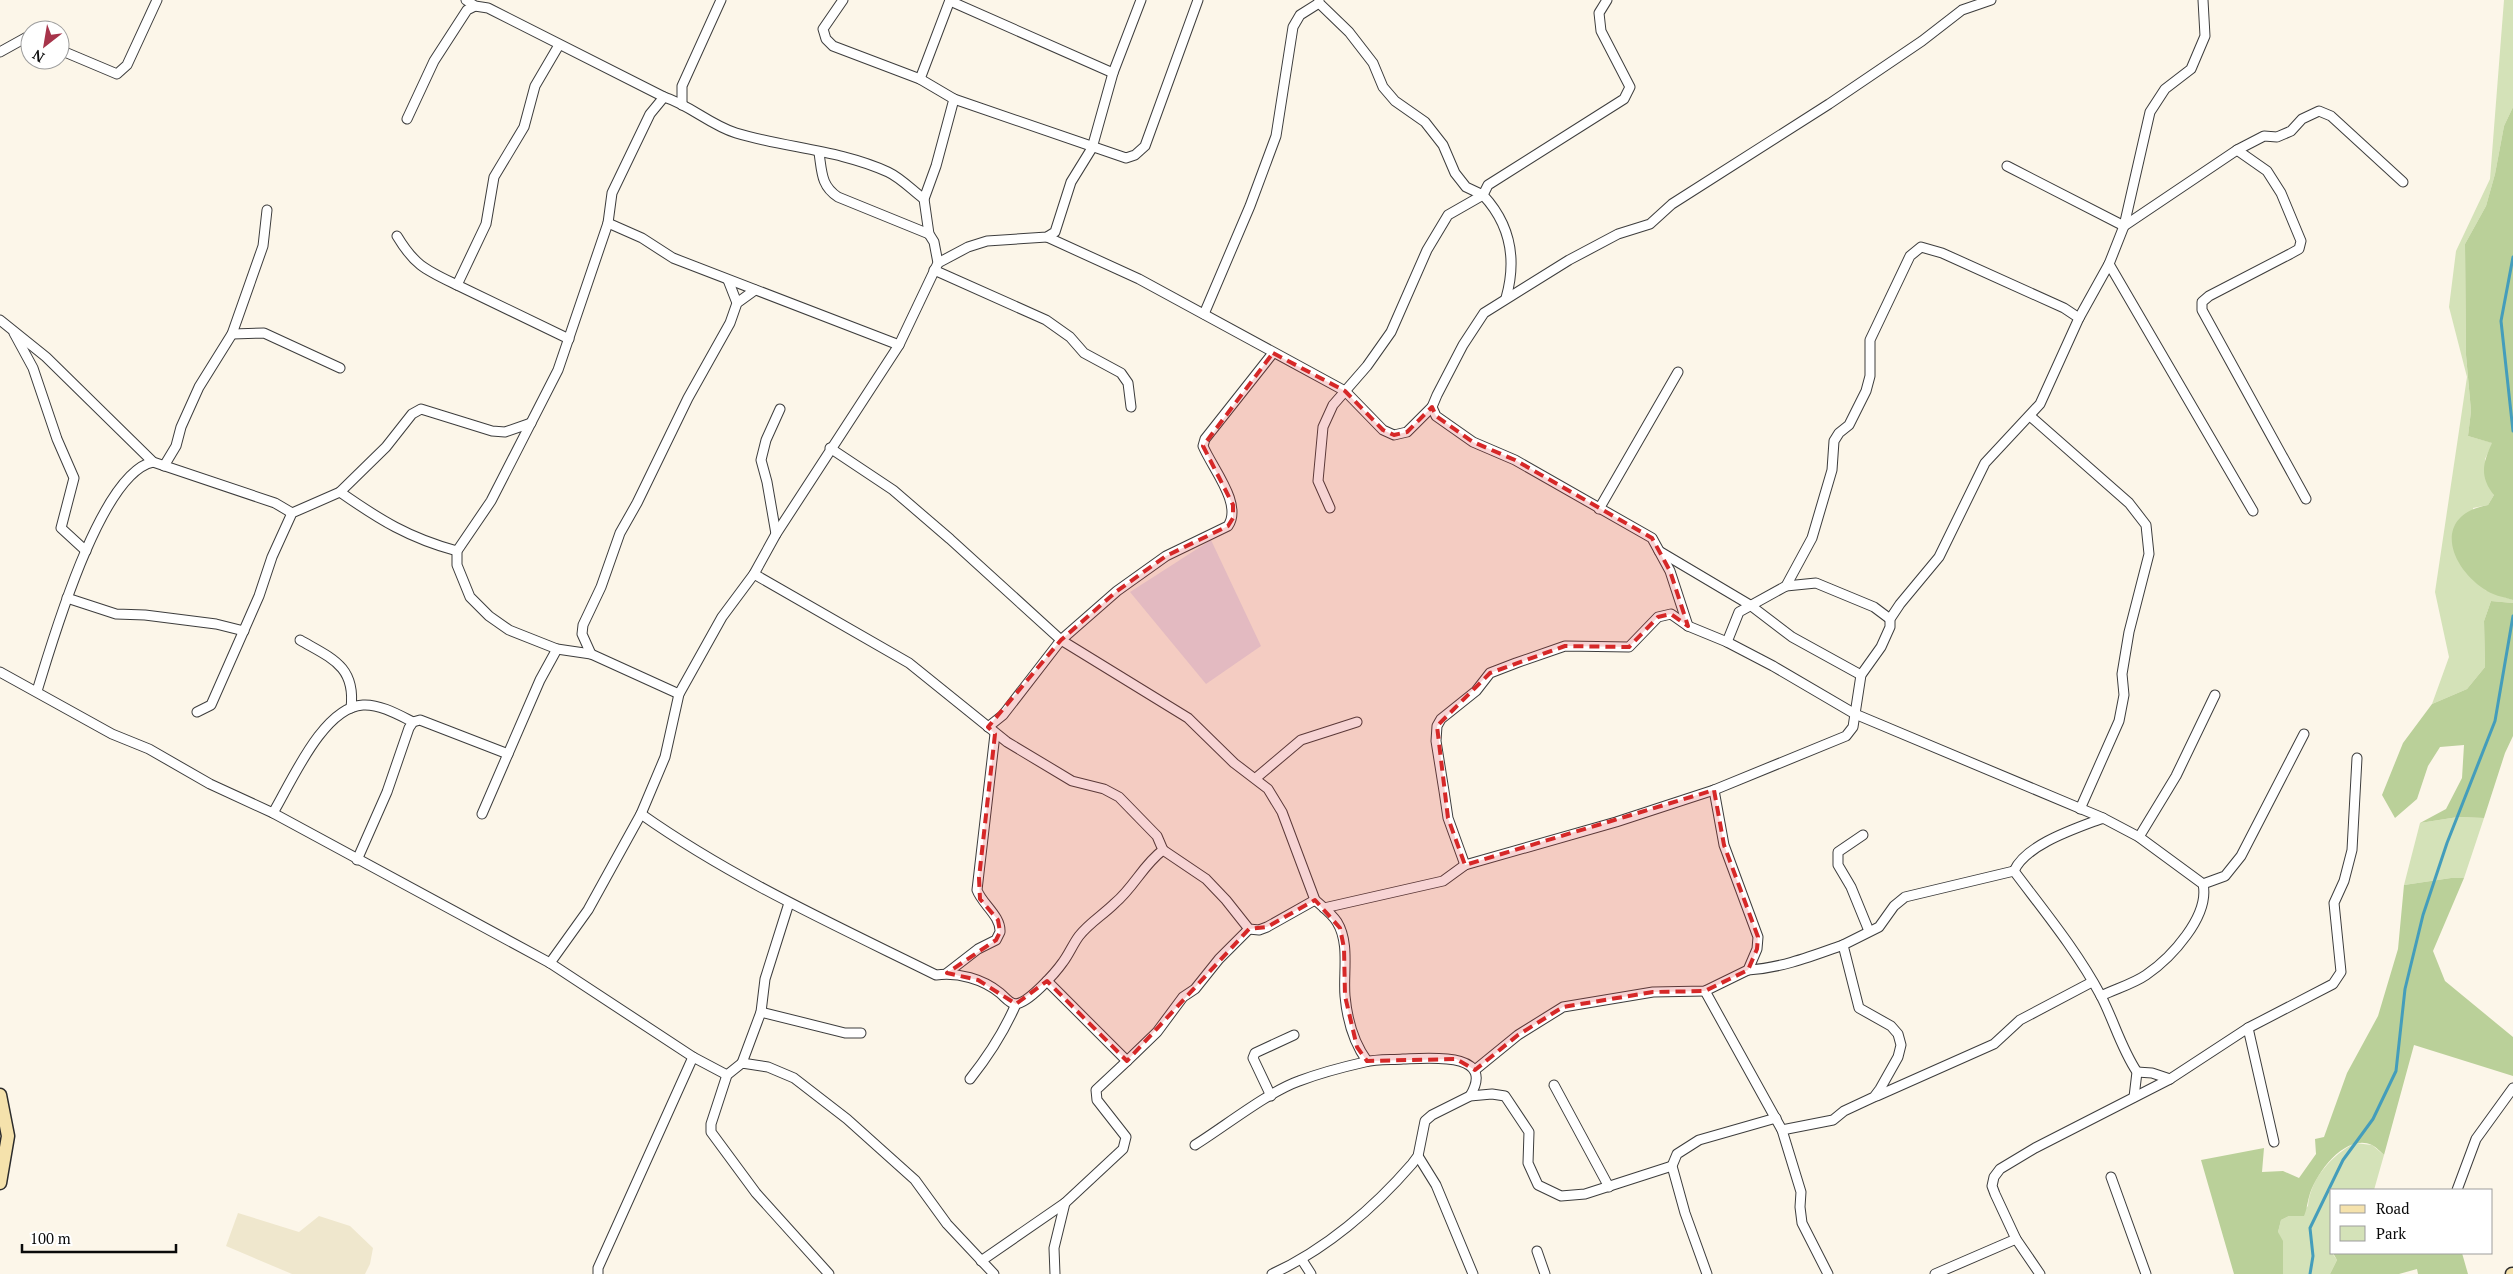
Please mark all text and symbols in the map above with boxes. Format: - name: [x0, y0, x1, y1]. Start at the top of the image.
- north arrow: [20, 20, 70, 70]
- text: N: [28, 45, 47, 67]
- legend: [2330, 1189, 2493, 1254]
- text: Road: [2376, 1198, 2409, 1218]
- scale bar: [22, 1222, 176, 1254]
- text: Park: [2376, 1223, 2406, 1243]
- text: 100 m: [30, 1228, 71, 1248]

